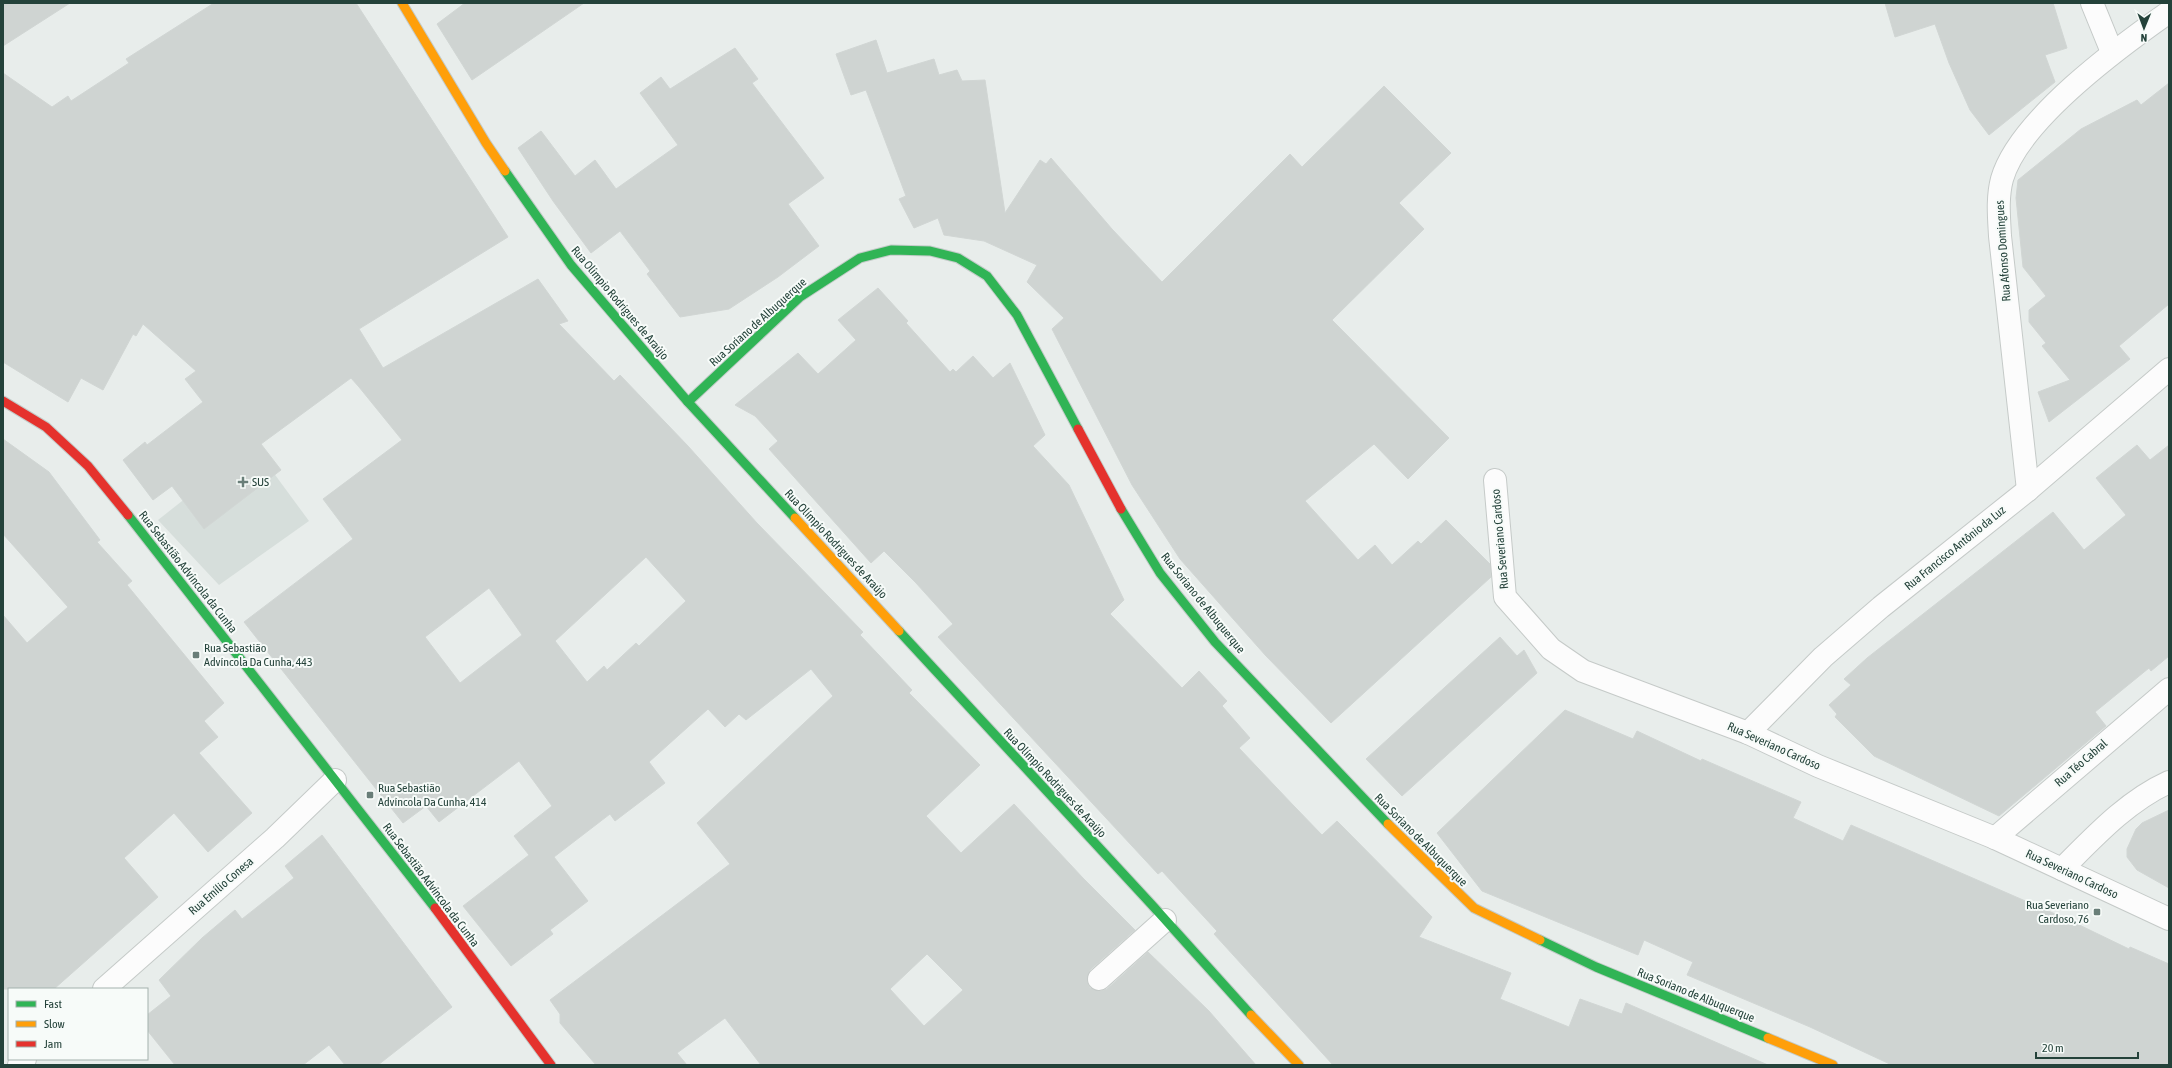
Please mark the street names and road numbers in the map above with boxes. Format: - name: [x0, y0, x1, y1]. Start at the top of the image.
- street label: Rua Afonso Domingues: [1992, 200, 2014, 302]
- street label: Rua Olímpio Rodrigues de Araújo: [568, 243, 672, 363]
- street label: Rua Soriano de Albuquerque: [707, 275, 809, 369]
- street label: Rua Olímpio Rodrigues de Araújo: [782, 487, 890, 602]
- street label: Rua Severiano Cardoso: [1489, 488, 1511, 590]
- street label: Rua Francisco Antônio da Luz: [1902, 503, 2009, 593]
- street label: Rua Sebastião Advíncola da Cunha: [136, 508, 240, 636]
- street label: Rua Soriano de Albuquerque: [1158, 550, 1248, 656]
- street label: Rua Severiano Cardoso: [1725, 719, 1823, 773]
- street label: Rua Olímpio Rodrigues de Araújo: [1001, 726, 1109, 841]
- street label: Rua Téo Cabral: [2052, 736, 2111, 790]
- street label: Rua Soriano de Albuquerque: [1372, 791, 1470, 889]
- street label: Rua Sebastião Advíncola da Cunha: [380, 820, 482, 950]
- street label: Rua Severiano Cardoso: [2024, 846, 2121, 902]
- street label: Rua Emílio Conesa: [186, 854, 256, 918]
- street label: Rua Soriano de Albuquerque: [1635, 965, 1757, 1025]

